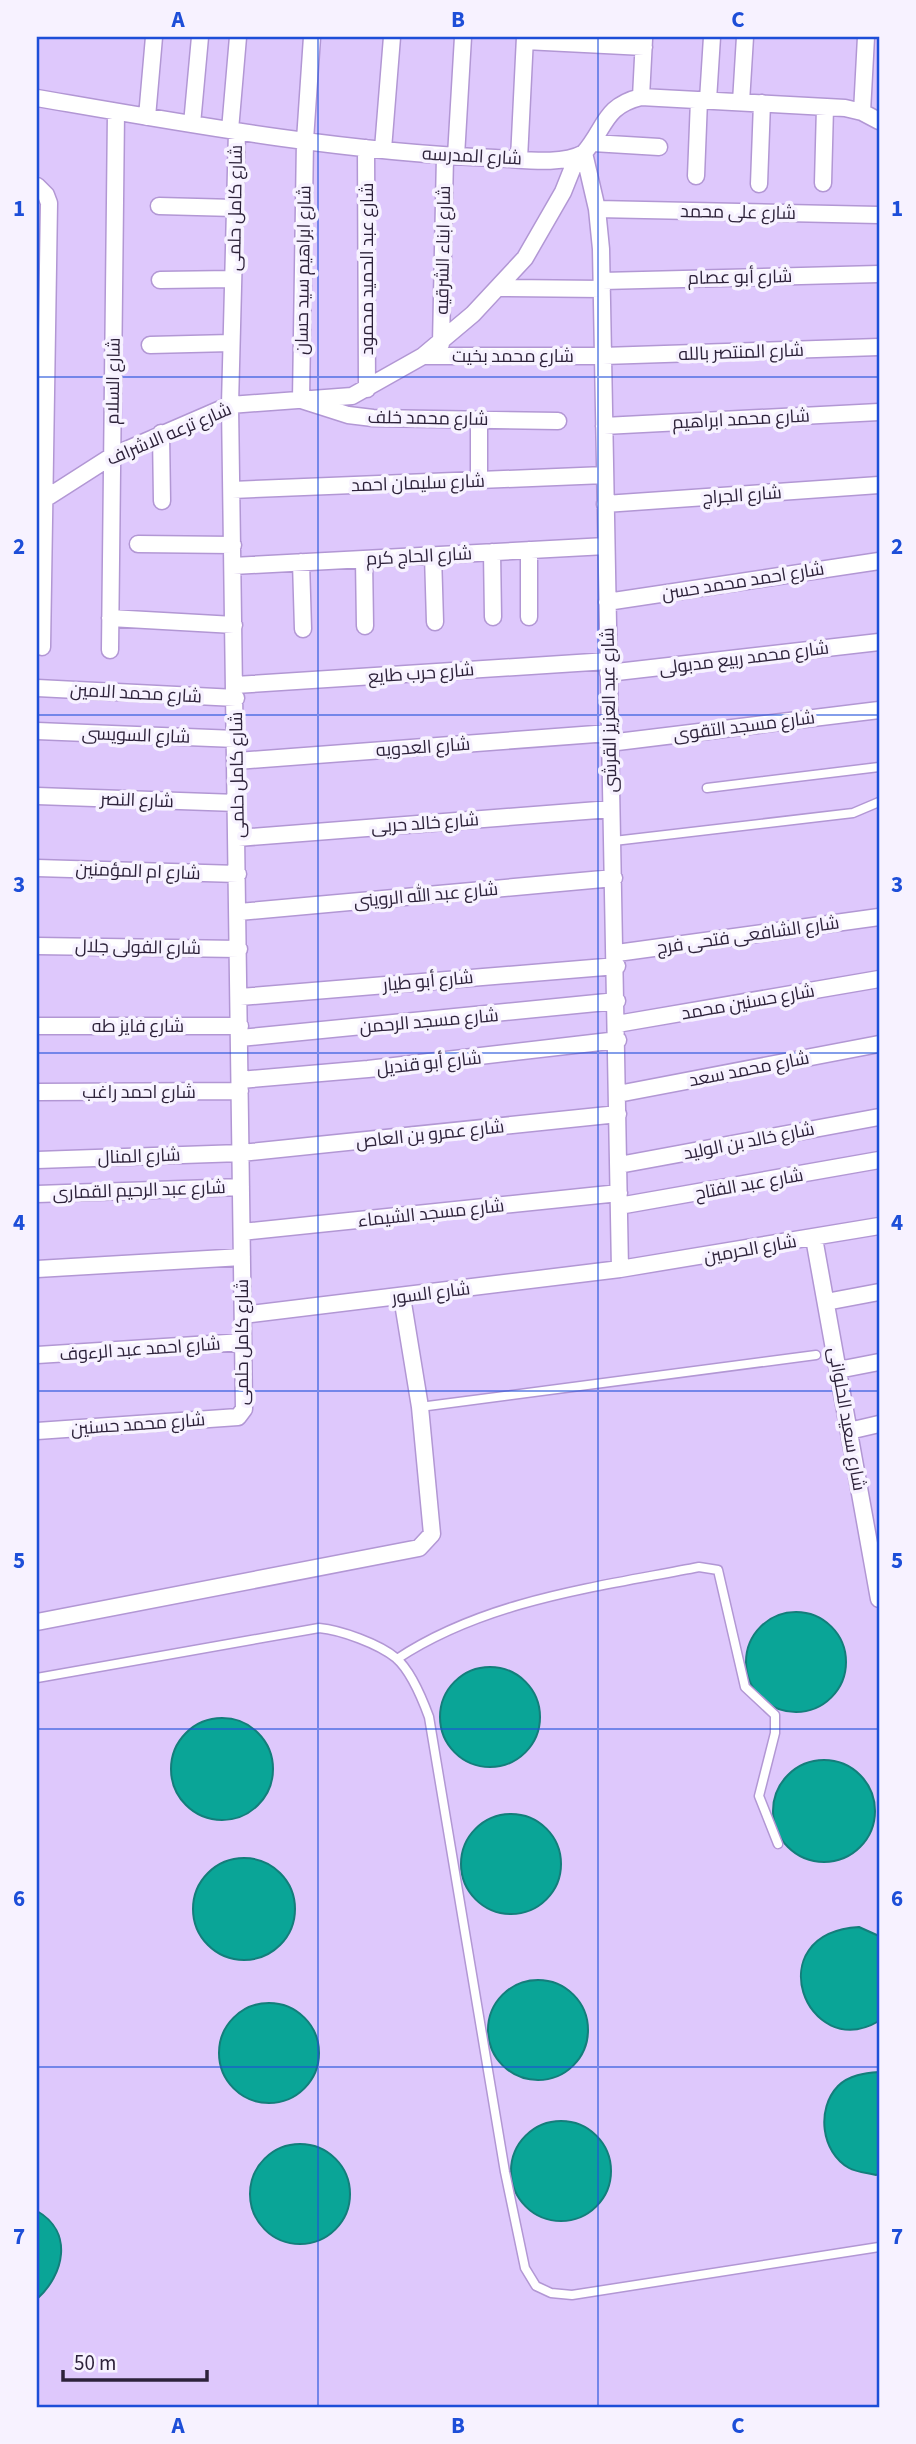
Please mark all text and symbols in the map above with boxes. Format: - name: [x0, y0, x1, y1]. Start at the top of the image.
- text: A: [170, 3, 185, 36]
- text: B: [451, 3, 465, 36]
- text: C: [731, 3, 745, 36]
- street label: شارع المدرسه: [421, 141, 523, 172]
- street label: شارع كامل حلمى: [222, 145, 249, 271]
- street label: شارع عبد الحميد محمود: [355, 183, 380, 355]
- street label: شارع ابراهيم سيد حسان: [290, 185, 317, 355]
- street label: شارع ابناء الشرقيه: [430, 185, 457, 315]
- text: 1: [13, 192, 25, 225]
- text: 1: [891, 192, 903, 225]
- street label: شارع على محمد: [680, 199, 796, 226]
- street label: شارع أبو عصام: [687, 264, 793, 291]
- street label: شارع السلام: [100, 337, 127, 425]
- street label: شارع المنتصر بالله: [678, 338, 804, 367]
- street label: شارع محمد بخيت: [452, 344, 574, 369]
- street label: شارع ترعه الاشراف: [103, 397, 235, 472]
- street label: شارع محمد ابراهيم: [672, 403, 810, 436]
- street label: شارع محمد خلف: [367, 405, 489, 432]
- street label: شارع سليمان احمد: [351, 469, 485, 498]
- street label: شارع الجراج: [701, 480, 783, 511]
- text: 2: [13, 530, 25, 563]
- text: 2: [891, 530, 903, 563]
- street label: شارع الحاج كرم: [365, 541, 473, 572]
- street label: شارع احمد محمد حسن: [660, 556, 826, 607]
- street label: شارع عبد العزيز القرشى: [596, 627, 623, 793]
- street label: شارع محمد ربيع مدبولى: [658, 636, 830, 681]
- street label: شارع حرب طايع: [367, 657, 475, 690]
- street label: شارع محمد الامين: [69, 678, 203, 709]
- street label: شارع مسجد التقوى: [672, 705, 816, 748]
- street label: شارع كامل حلمى: [224, 712, 251, 838]
- street label: شارع السويسى: [81, 721, 191, 750]
- street label: شارع العدويه: [375, 732, 471, 763]
- street label: شارع النصر: [99, 787, 174, 814]
- street label: شارع خالد حربى: [370, 807, 480, 840]
- street label: شارع ام المؤمنين: [75, 857, 201, 886]
- text: 3: [13, 868, 25, 901]
- text: 3: [891, 868, 903, 901]
- street label: شارع عبد الله الروينى: [353, 877, 499, 914]
- street label: شارع الشافعى فتحى فرج: [655, 910, 841, 961]
- street label: شارع الفولى جلال: [75, 934, 201, 961]
- street label: شارع أبو طيار: [381, 965, 474, 998]
- street label: شارع حسنين محمد: [679, 978, 817, 1027]
- street label: شارع مسجد الرحمن: [358, 1003, 500, 1040]
- street label: شارع فايز طه: [92, 1014, 184, 1039]
- street label: شارع أبو قنديل: [375, 1046, 483, 1081]
- street label: شارع محمد سعد: [687, 1046, 811, 1093]
- street label: شارع احمد راغب: [82, 1080, 196, 1105]
- street label: شارع عمرو بن العاص: [355, 1114, 505, 1155]
- street label: شارع خالد بن الوليد: [681, 1117, 817, 1166]
- street label: شارع المنال: [97, 1143, 181, 1170]
- street label: شارع عبد الفتاح: [693, 1163, 805, 1206]
- street label: شارع عبد الرحيم القمارى: [52, 1175, 226, 1206]
- street label: شارع مسجد الشيماء: [356, 1193, 506, 1234]
- text: 4: [13, 1206, 25, 1239]
- text: 4: [891, 1206, 903, 1239]
- street label: شارع الحرمين: [702, 1229, 799, 1270]
- street label: شارع السور: [389, 1276, 472, 1311]
- street label: شارع كامل حلمى: [230, 1279, 255, 1405]
- street label: شارع احمد عبد الرءوف: [59, 1331, 221, 1368]
- street label: شارع سعيد الحلوانى: [822, 1345, 871, 1493]
- street label: شارع محمد حسنين: [70, 1407, 206, 1442]
- text: 5: [13, 1544, 25, 1577]
- text: 5: [891, 1544, 903, 1577]
- text: 6: [13, 1882, 25, 1915]
- text: 6: [891, 1882, 903, 1915]
- text: 7: [13, 2220, 25, 2253]
- text: 7: [891, 2220, 903, 2253]
- scale bar: [63, 2339, 206, 2383]
- text: 50 m: [74, 2348, 116, 2378]
- text: A: [170, 2409, 185, 2442]
- text: B: [451, 2409, 465, 2442]
- text: C: [731, 2409, 745, 2442]

